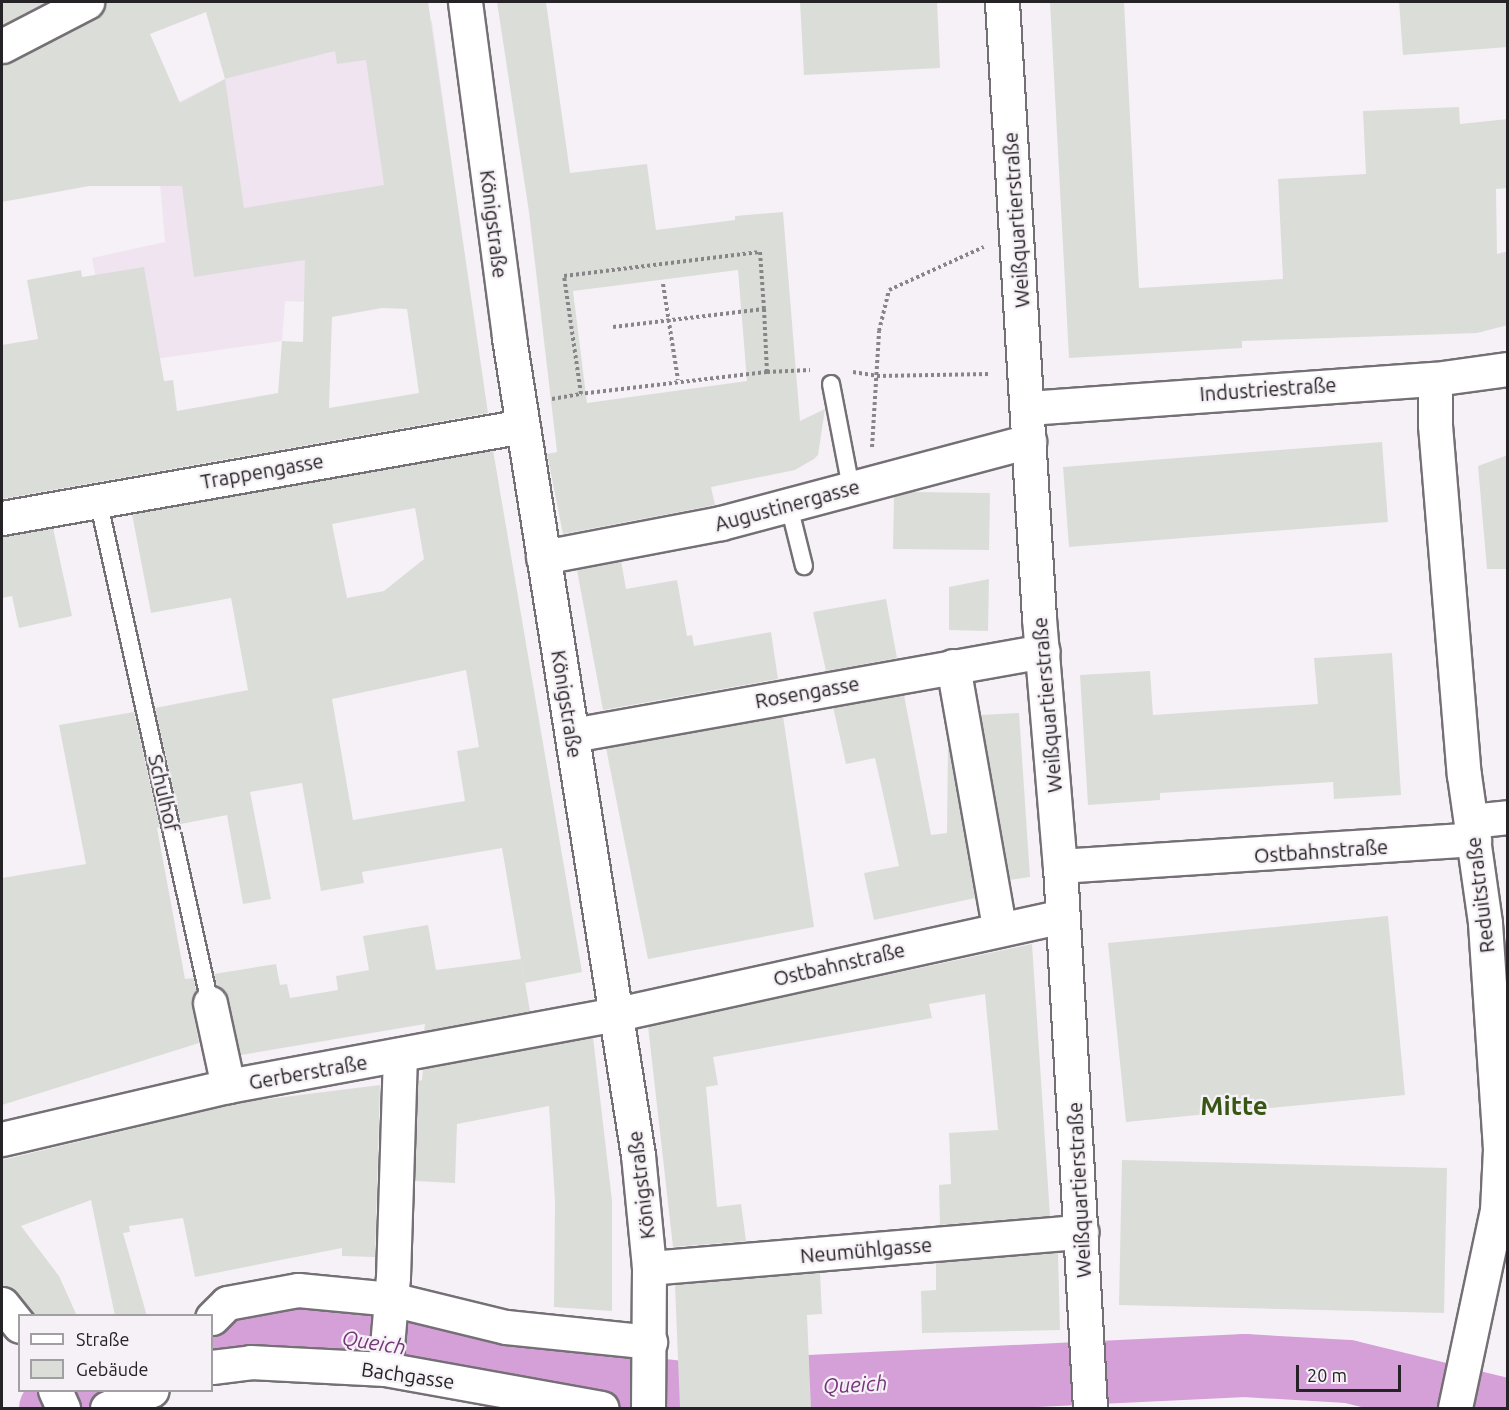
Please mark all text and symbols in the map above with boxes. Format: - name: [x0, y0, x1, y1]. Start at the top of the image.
- street label: Weißquartierstraße: [998, 131, 1034, 309]
- street label: Königstraße: [475, 169, 513, 279]
- street label: Industriestraße: [1199, 372, 1337, 406]
- street label: Trappengasse: [199, 448, 325, 494]
- street label: Augustinergasse: [712, 474, 862, 536]
- street label: Weißquartierstraße: [1027, 616, 1067, 794]
- street label: Königstraße: [547, 648, 587, 760]
- street label: Rosengasse: [753, 671, 861, 713]
- street label: Schulhof: [143, 752, 185, 834]
- street label: Ostbahnstraße: [1253, 834, 1389, 868]
- street label: Reduitstraße: [1461, 836, 1499, 954]
- street label: Ostbahnstraße: [771, 937, 907, 991]
- street label: Gerberstraße: [247, 1050, 369, 1094]
- district label: Mitte: [1200, 1090, 1268, 1122]
- street label: Weißquartierstraße: [1062, 1102, 1096, 1278]
- street label: Königstraße: [622, 1130, 660, 1240]
- street label: Neumühlgasse: [799, 1232, 933, 1268]
- legend: [18, 1314, 213, 1392]
- water label: Queich: [340, 1325, 408, 1359]
- text: Straße: [76, 1329, 129, 1349]
- scale bar: [1299, 1353, 1404, 1391]
- street label: Bachgasse: [360, 1357, 456, 1393]
- text: Gebäude: [76, 1359, 148, 1379]
- text: 20 m: [1307, 1365, 1347, 1385]
- water label: Queich: [822, 1370, 888, 1398]

